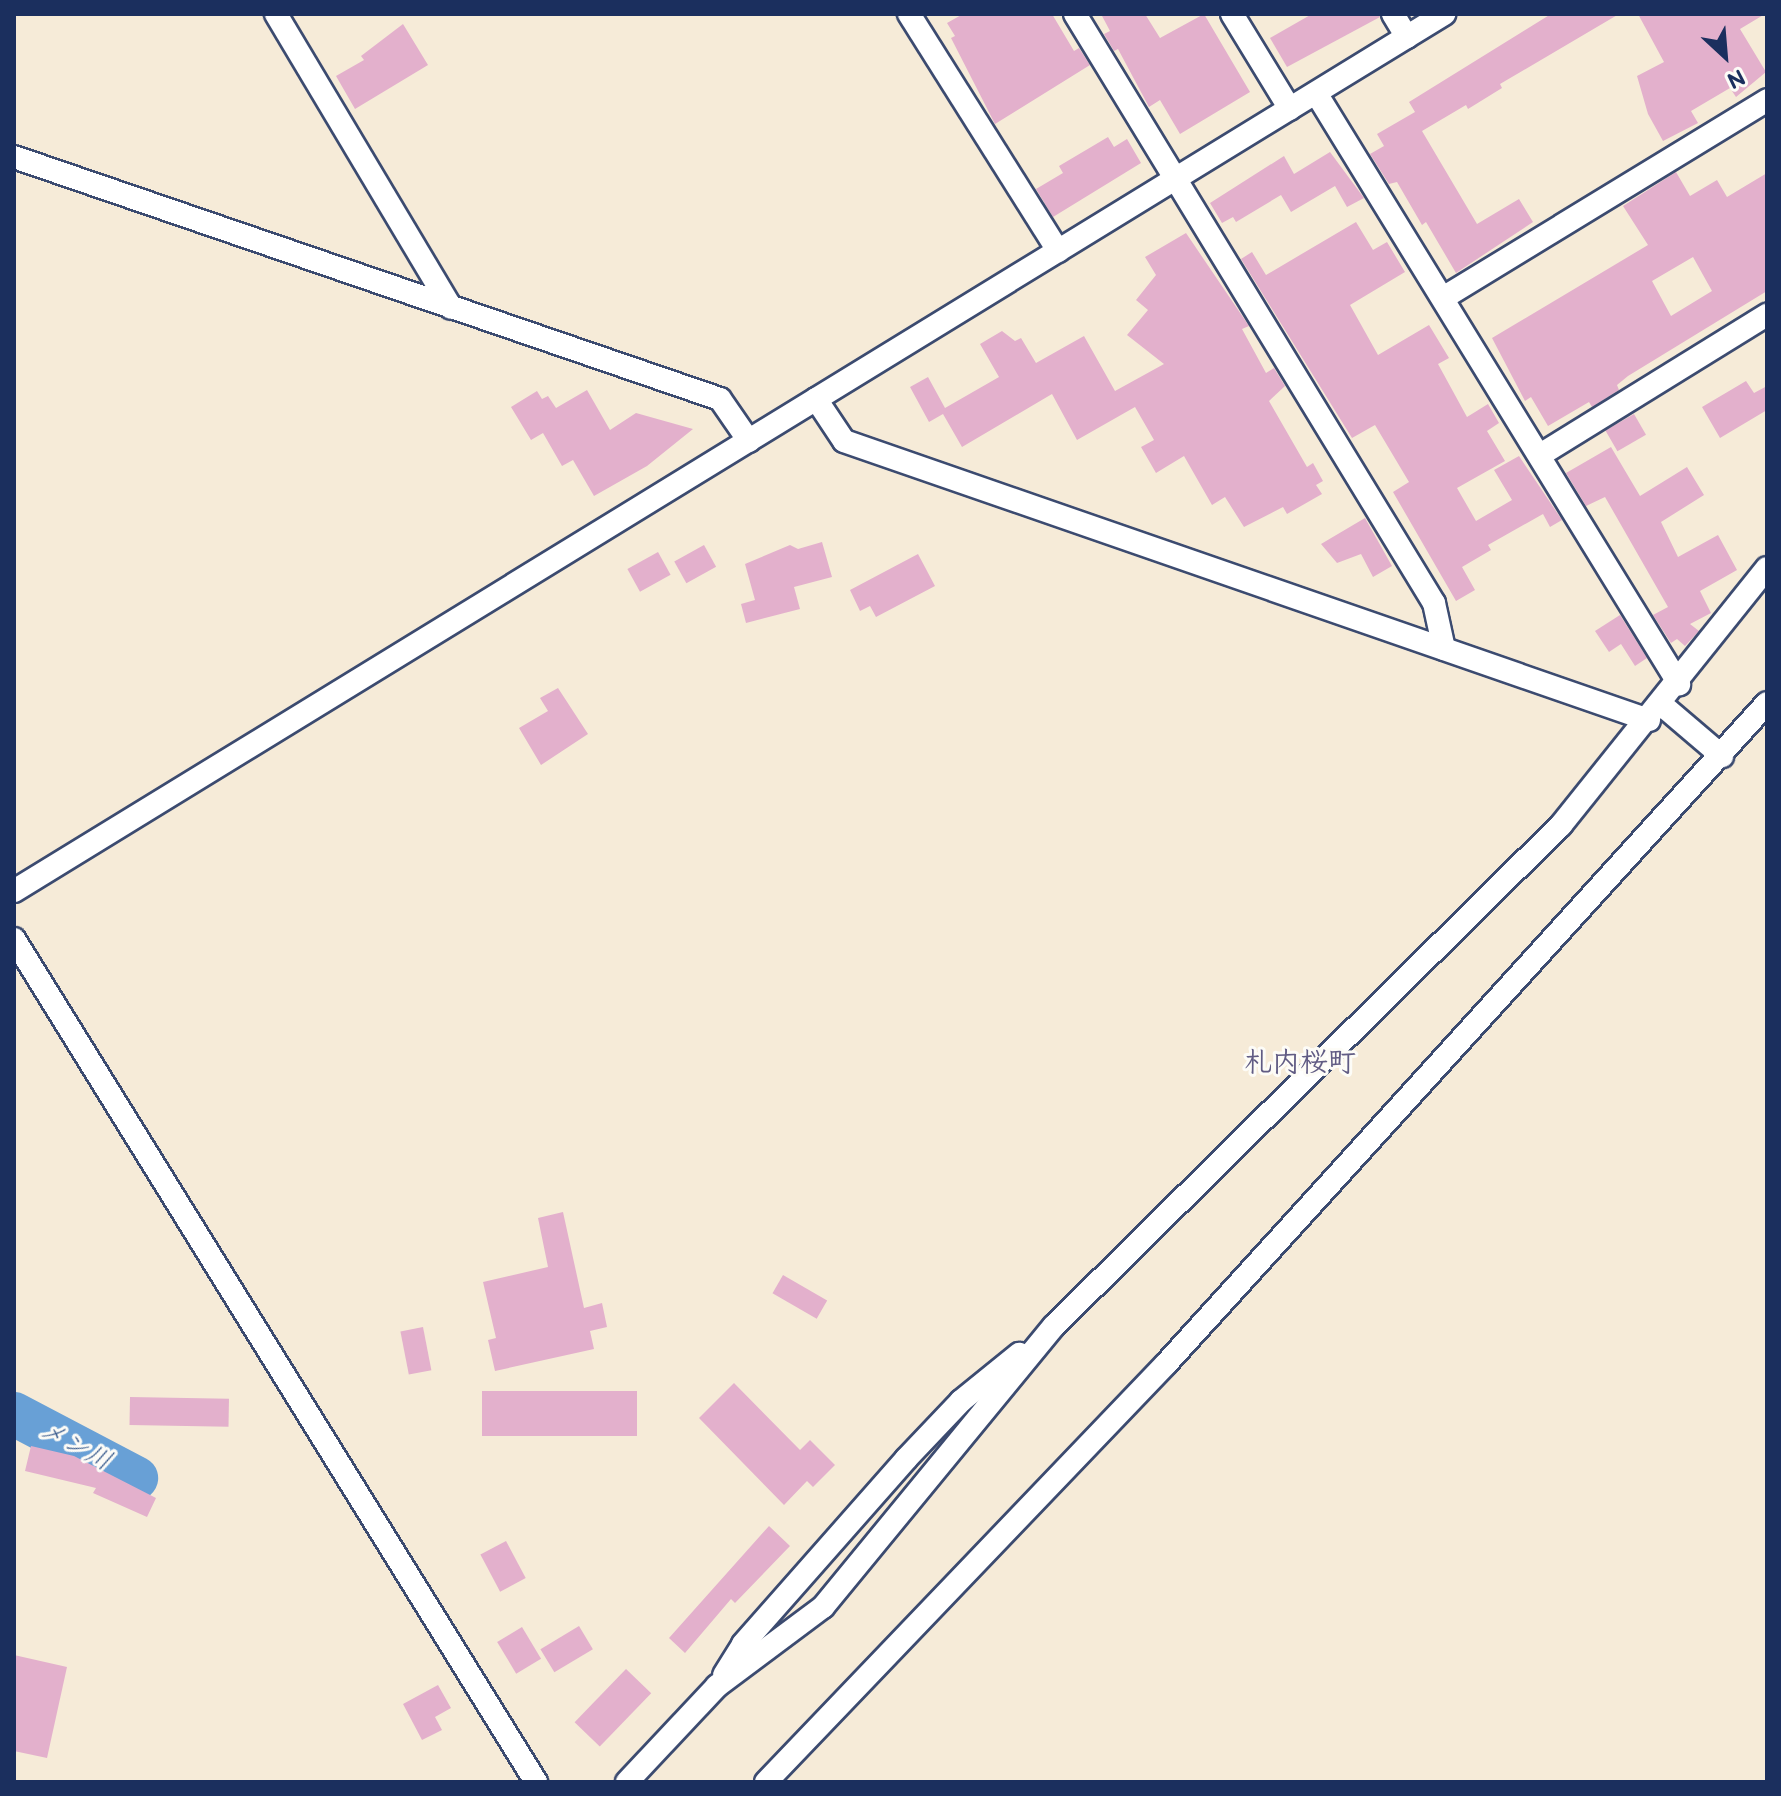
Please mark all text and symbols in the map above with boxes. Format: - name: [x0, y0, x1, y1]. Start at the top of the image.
- north arrow: [1685, 16, 1765, 96]
- text: N: [1722, 62, 1749, 94]
- district label: 札内桜町: [1244, 1046, 1356, 1080]
- water label: メン川: [33, 1414, 117, 1478]

